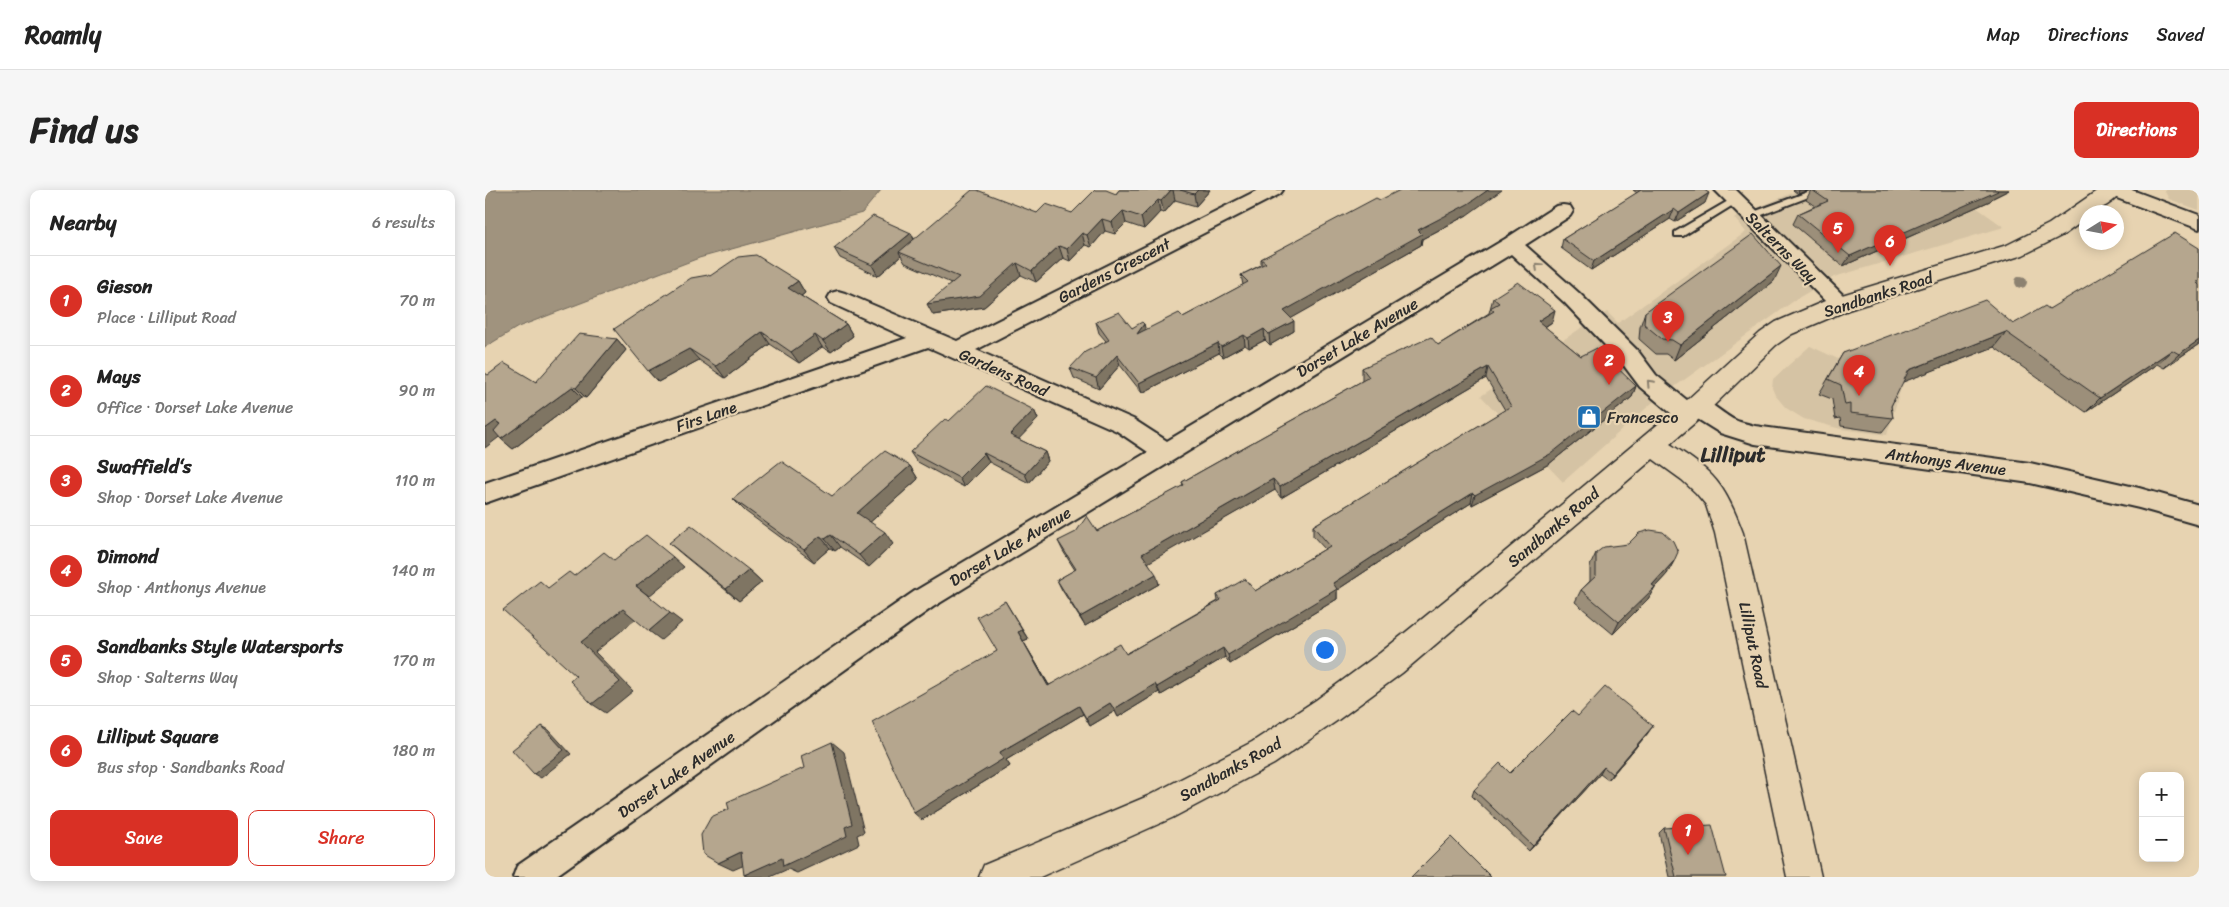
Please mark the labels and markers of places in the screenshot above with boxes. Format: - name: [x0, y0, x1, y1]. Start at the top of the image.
- pin: 5: [1822, 212, 1854, 253]
- pin: 6: [1874, 225, 1906, 266]
- pin: 3: [1652, 301, 1684, 342]
- pin: 2: [1593, 344, 1625, 385]
- pin: 4: [1843, 355, 1875, 396]
- place label: Francesco: [1607, 403, 1678, 432]
- shop icon: Francesco: [1576, 404, 1602, 430]
- pin: 1: [1672, 814, 1704, 855]

